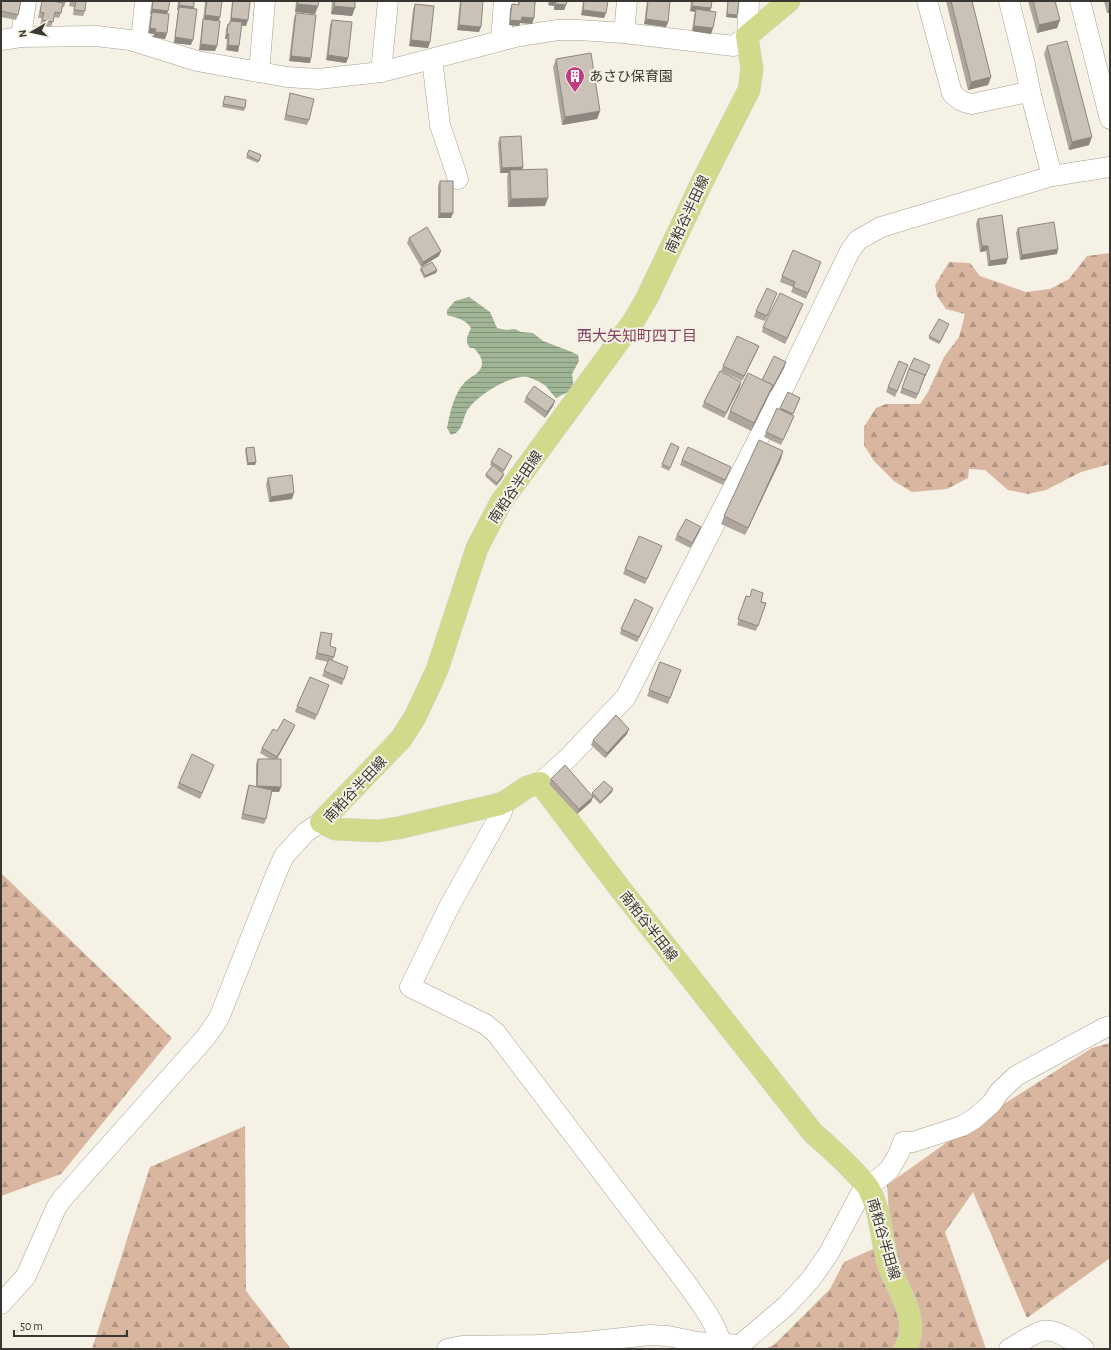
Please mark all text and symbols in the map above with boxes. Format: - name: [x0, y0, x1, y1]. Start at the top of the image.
- north arrow: [12, 12, 52, 52]
- text: N: [17, 29, 29, 38]
- building icon: あさひ保育園: [564, 65, 586, 93]
- place label: あさひ保育園: [589, 69, 673, 84]
- street label: 南粕谷半田線: [662, 173, 712, 255]
- district label: 西大矢知町四丁目: [577, 328, 697, 344]
- street label: 南粕谷半田線: [485, 448, 545, 526]
- street label: 南粕谷半田線: [321, 753, 389, 825]
- street label: 南粕谷半田線: [617, 888, 681, 964]
- street label: 南粕谷半田線: [865, 1196, 903, 1282]
- scale bar: [14, 1312, 127, 1338]
- text: 50 m: [20, 1320, 43, 1332]

